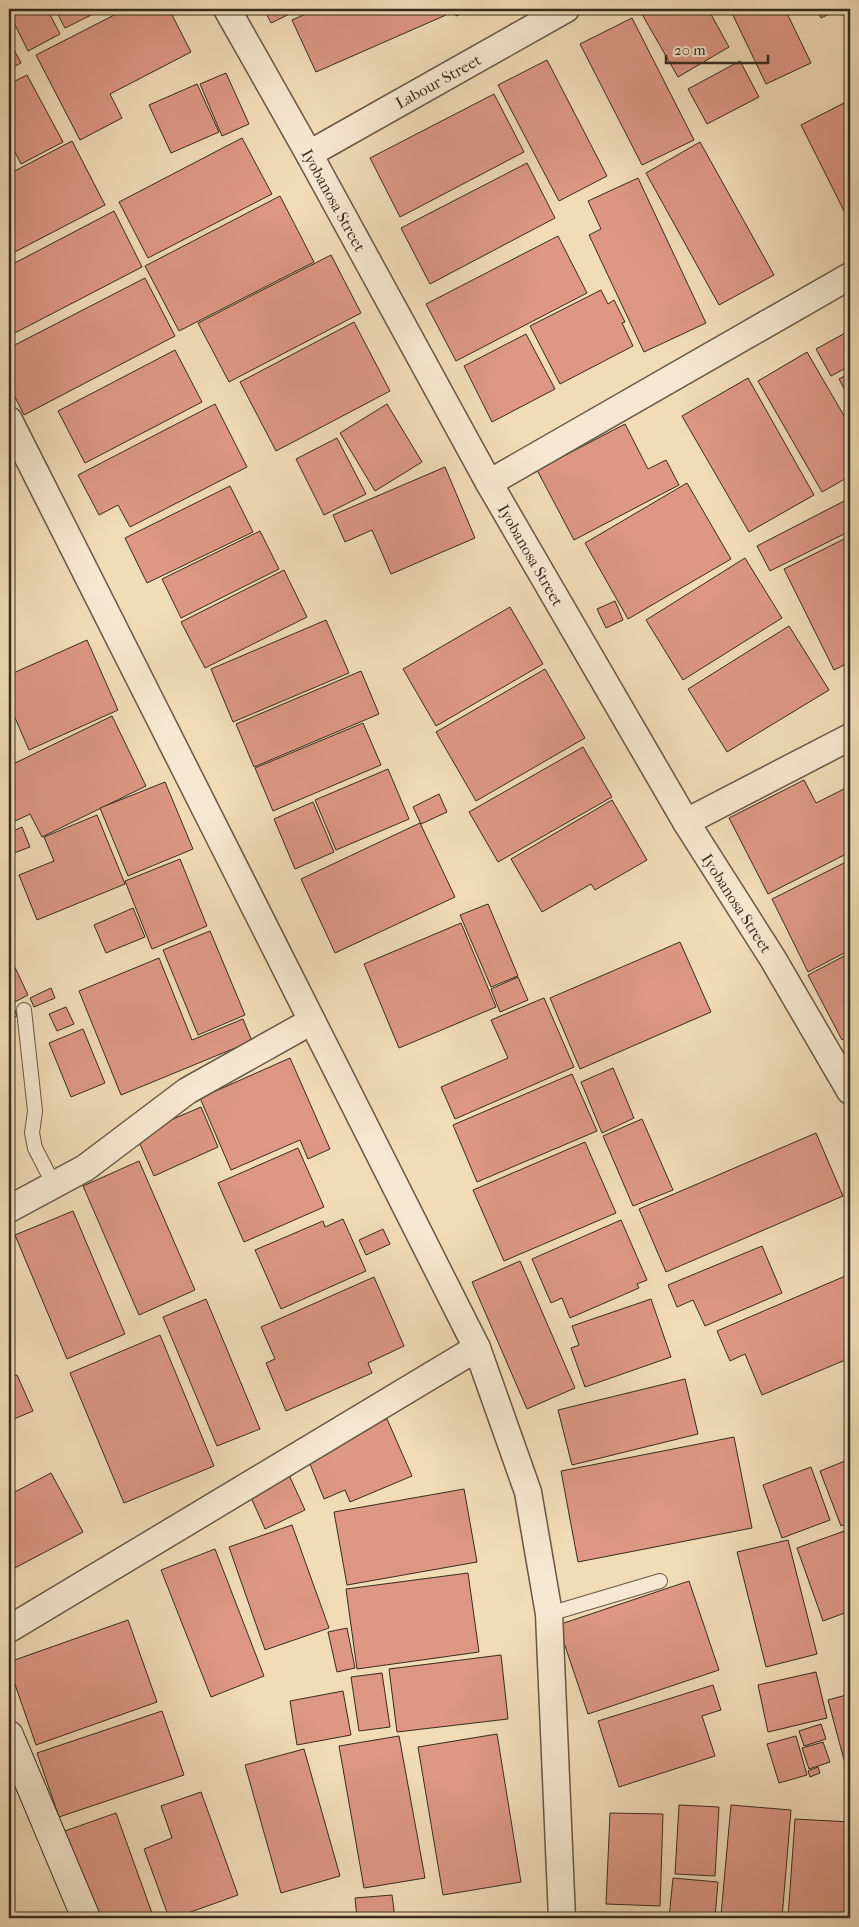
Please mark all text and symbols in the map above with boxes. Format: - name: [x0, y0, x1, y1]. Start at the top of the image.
- scale bar: [666, 32, 769, 64]
- text: 20 m: [674, 41, 706, 59]
- street label: Labour Street: [392, 50, 485, 113]
- street label: Iyobanosa Street: [298, 146, 370, 255]
- street label: Iyobanosa Street: [494, 501, 568, 610]
- street label: Iyobanosa Street: [698, 850, 776, 957]

